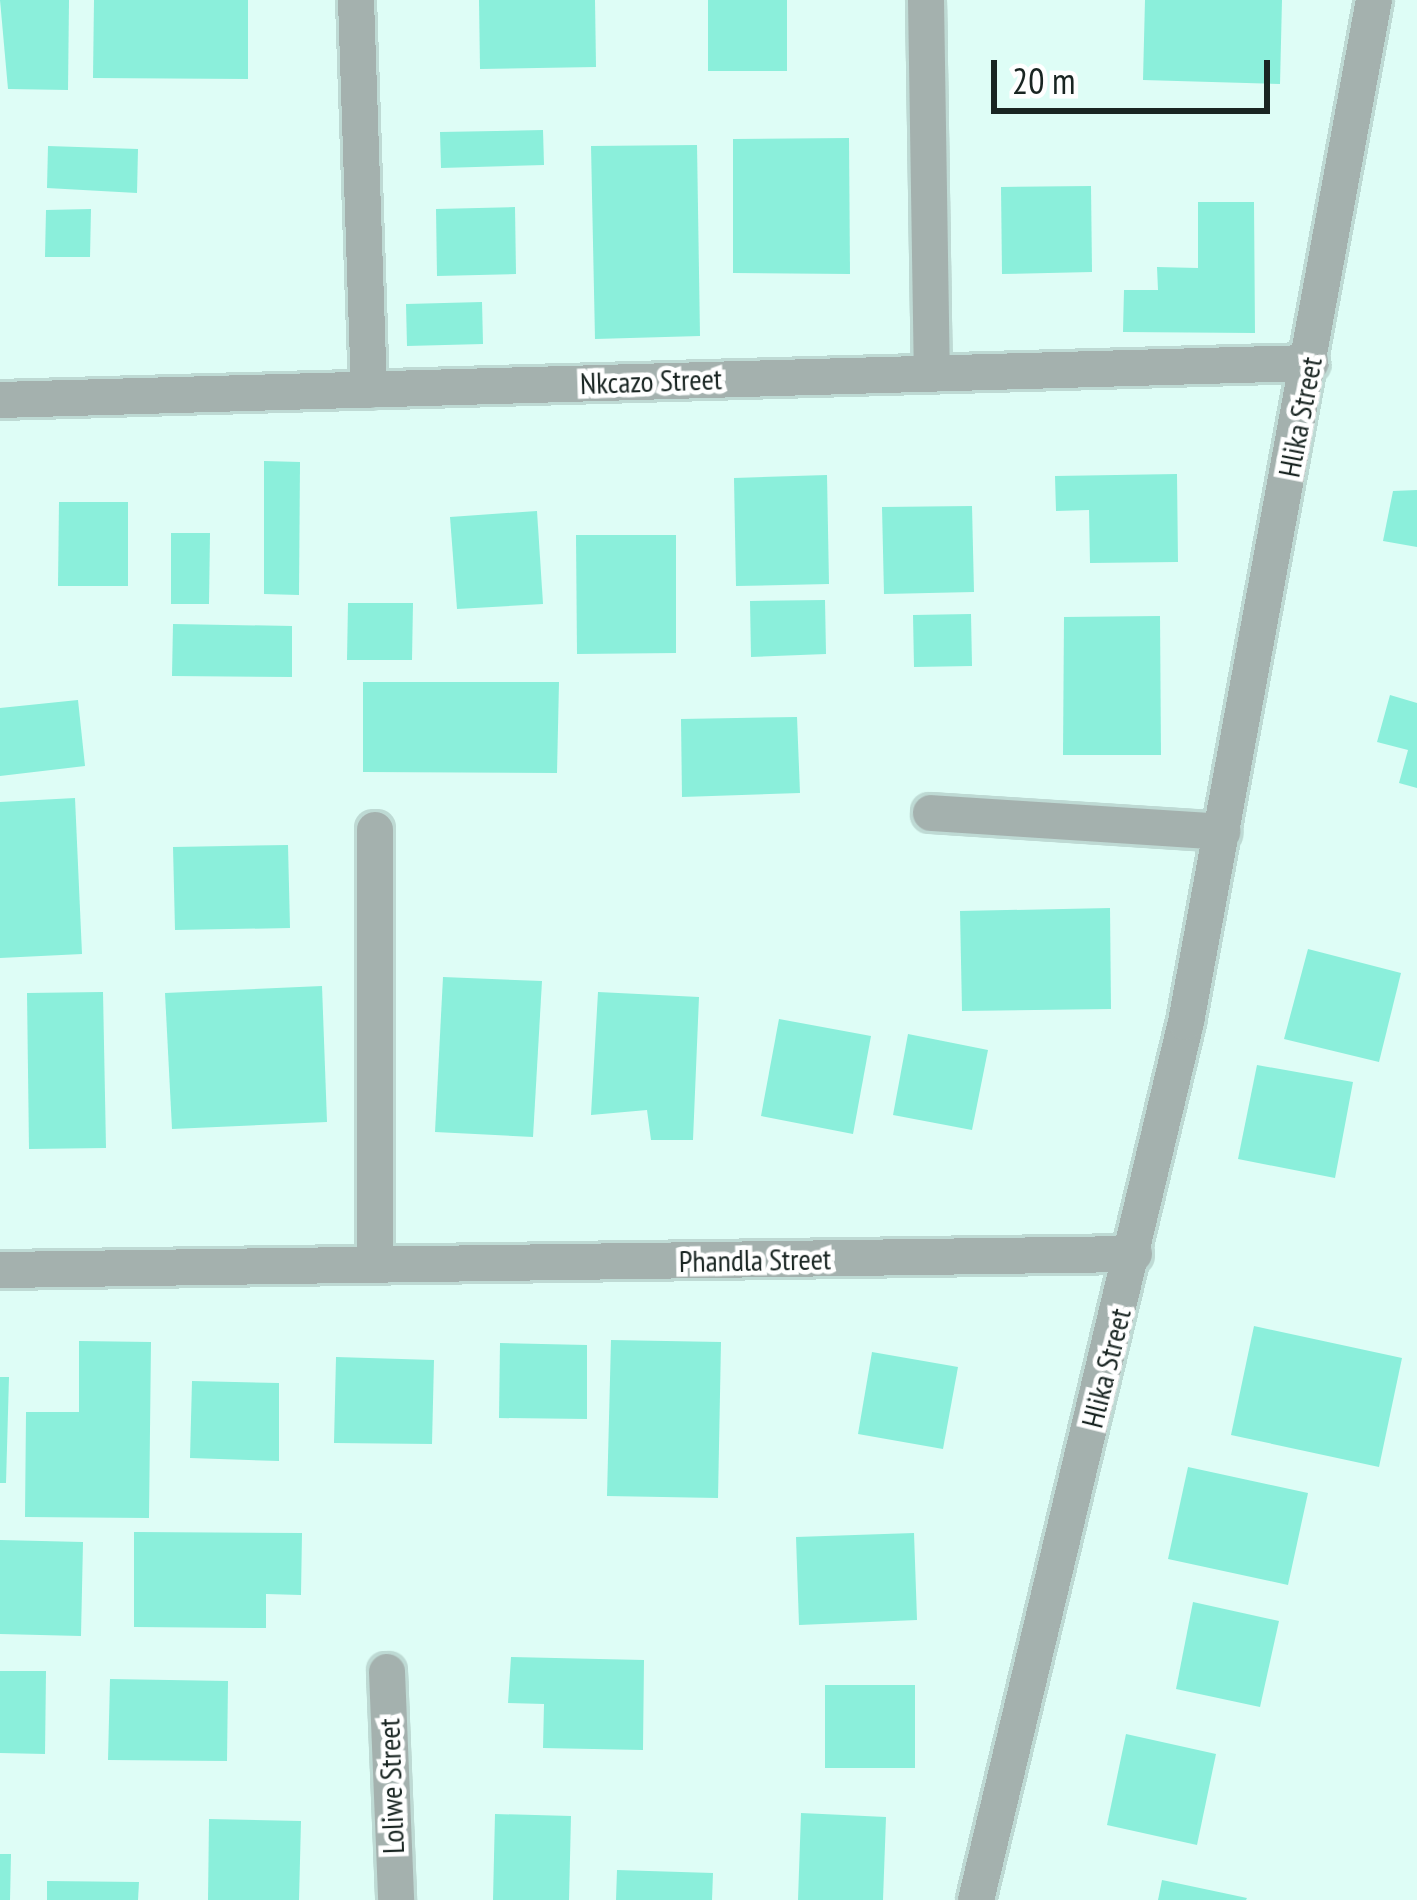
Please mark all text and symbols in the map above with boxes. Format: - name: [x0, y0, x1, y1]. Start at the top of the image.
- scale bar: [997, 36, 1276, 110]
- text: 20 m: [1012, 57, 1075, 104]
- street label: Hlika Street: [1271, 354, 1329, 480]
- street label: Nkcazo Street: [579, 361, 723, 401]
- street label: Phandla Street: [679, 1241, 831, 1279]
- street label: Hlika Street: [1074, 1305, 1138, 1431]
- street label: Loliwe Street: [371, 1717, 411, 1855]

